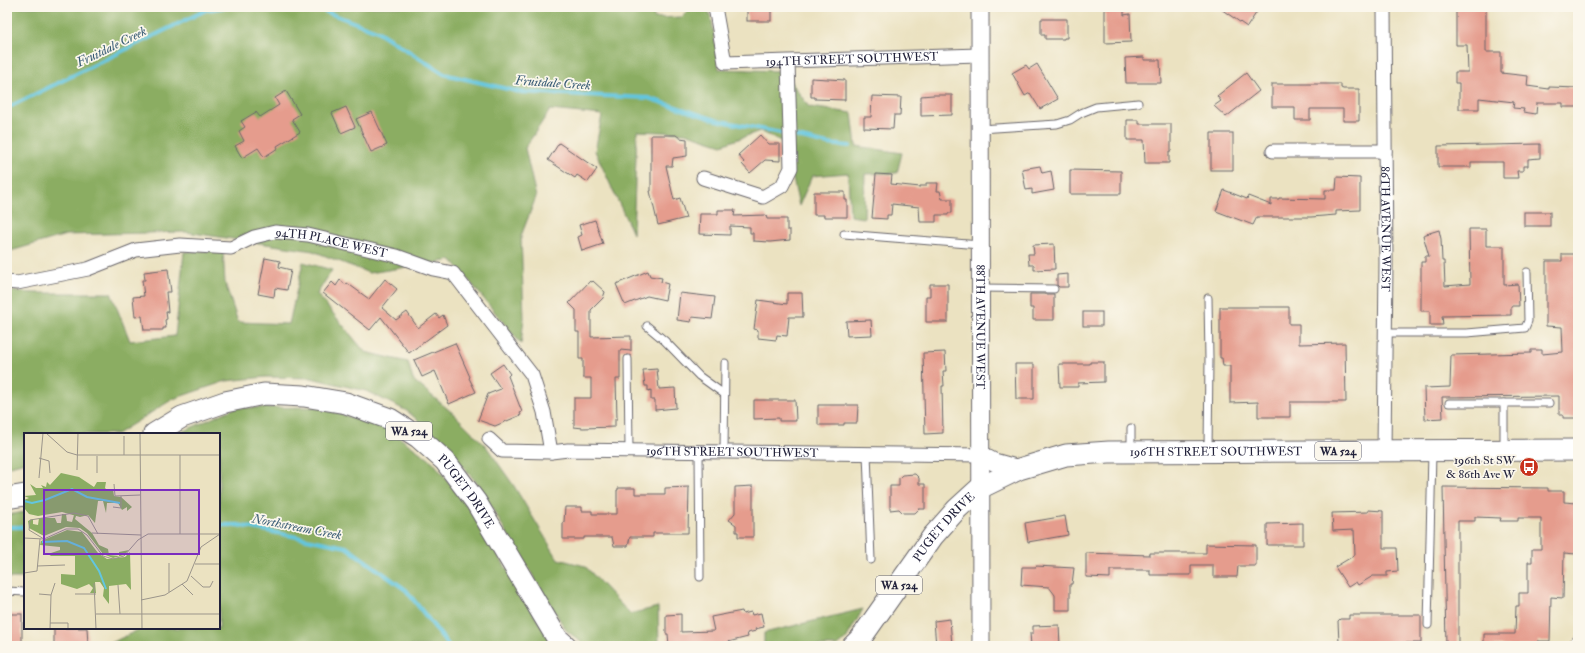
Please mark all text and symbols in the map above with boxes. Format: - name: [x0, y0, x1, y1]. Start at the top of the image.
- water label: Fruitdale Creek: [73, 23, 149, 71]
- street label: 194TH STREET SOUTHWEST: [765, 49, 939, 70]
- water label: Fruitdale Creek: [514, 72, 591, 94]
- street label: 86TH AVENUE WEST: [1377, 166, 1393, 292]
- street label: 94TH PLACE WEST: [274, 225, 389, 261]
- street label: 88TH AVENUE WEST: [972, 264, 988, 390]
- road number: WA 524: [386, 422, 432, 440]
- inset map: [24, 433, 220, 629]
- road number: WA 524: [1315, 442, 1361, 460]
- street label: 196TH STREET SOUTHWEST: [646, 444, 819, 461]
- street label: 196TH STREET SOUTHWEST: [1130, 444, 1302, 460]
- street label: PUGET DRIVE: [435, 451, 497, 532]
- place label: 196th St SW & 86th Ave W: [1446, 453, 1516, 482]
- bus stop icon: 196th St SW & 86th Ave W: [1518, 456, 1540, 478]
- street label: PUGET DRIVE: [910, 489, 978, 565]
- water label: Northstream Creek: [250, 510, 343, 544]
- road number: WA 524: [876, 576, 922, 594]

